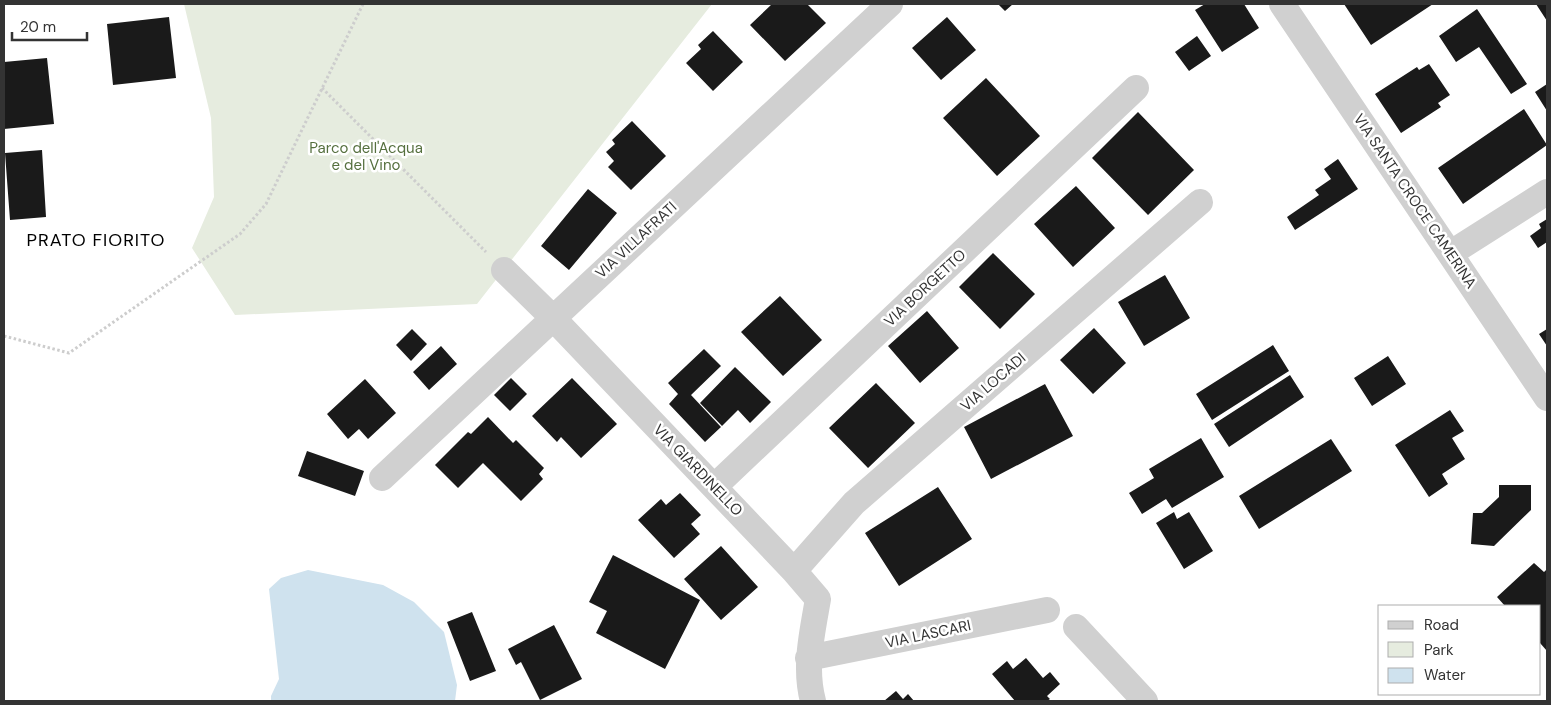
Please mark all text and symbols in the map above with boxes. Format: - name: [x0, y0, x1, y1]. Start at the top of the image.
- scale bar: [12, 10, 88, 42]
- text: 20 m: [20, 17, 56, 37]
- street label: VIA SANTA CROCE CAMERINA: [1349, 110, 1481, 292]
- park label: Parco dell'Acqua e del Vino: [309, 138, 423, 175]
- street label: VIA VILLAFRATI: [591, 197, 681, 283]
- district label: PRATO FIORITO: [27, 228, 165, 252]
- street label: VIA BORGETTO: [880, 245, 970, 331]
- street label: VIA LOCADI: [956, 348, 1030, 416]
- street label: VIA GIARDINELLO: [649, 420, 747, 520]
- legend: [1378, 605, 1541, 695]
- street label: VIA LASCARI: [883, 615, 973, 653]
- text: Road: [1424, 615, 1459, 635]
- text: Park: [1424, 640, 1454, 660]
- text: Water: [1424, 665, 1466, 685]

